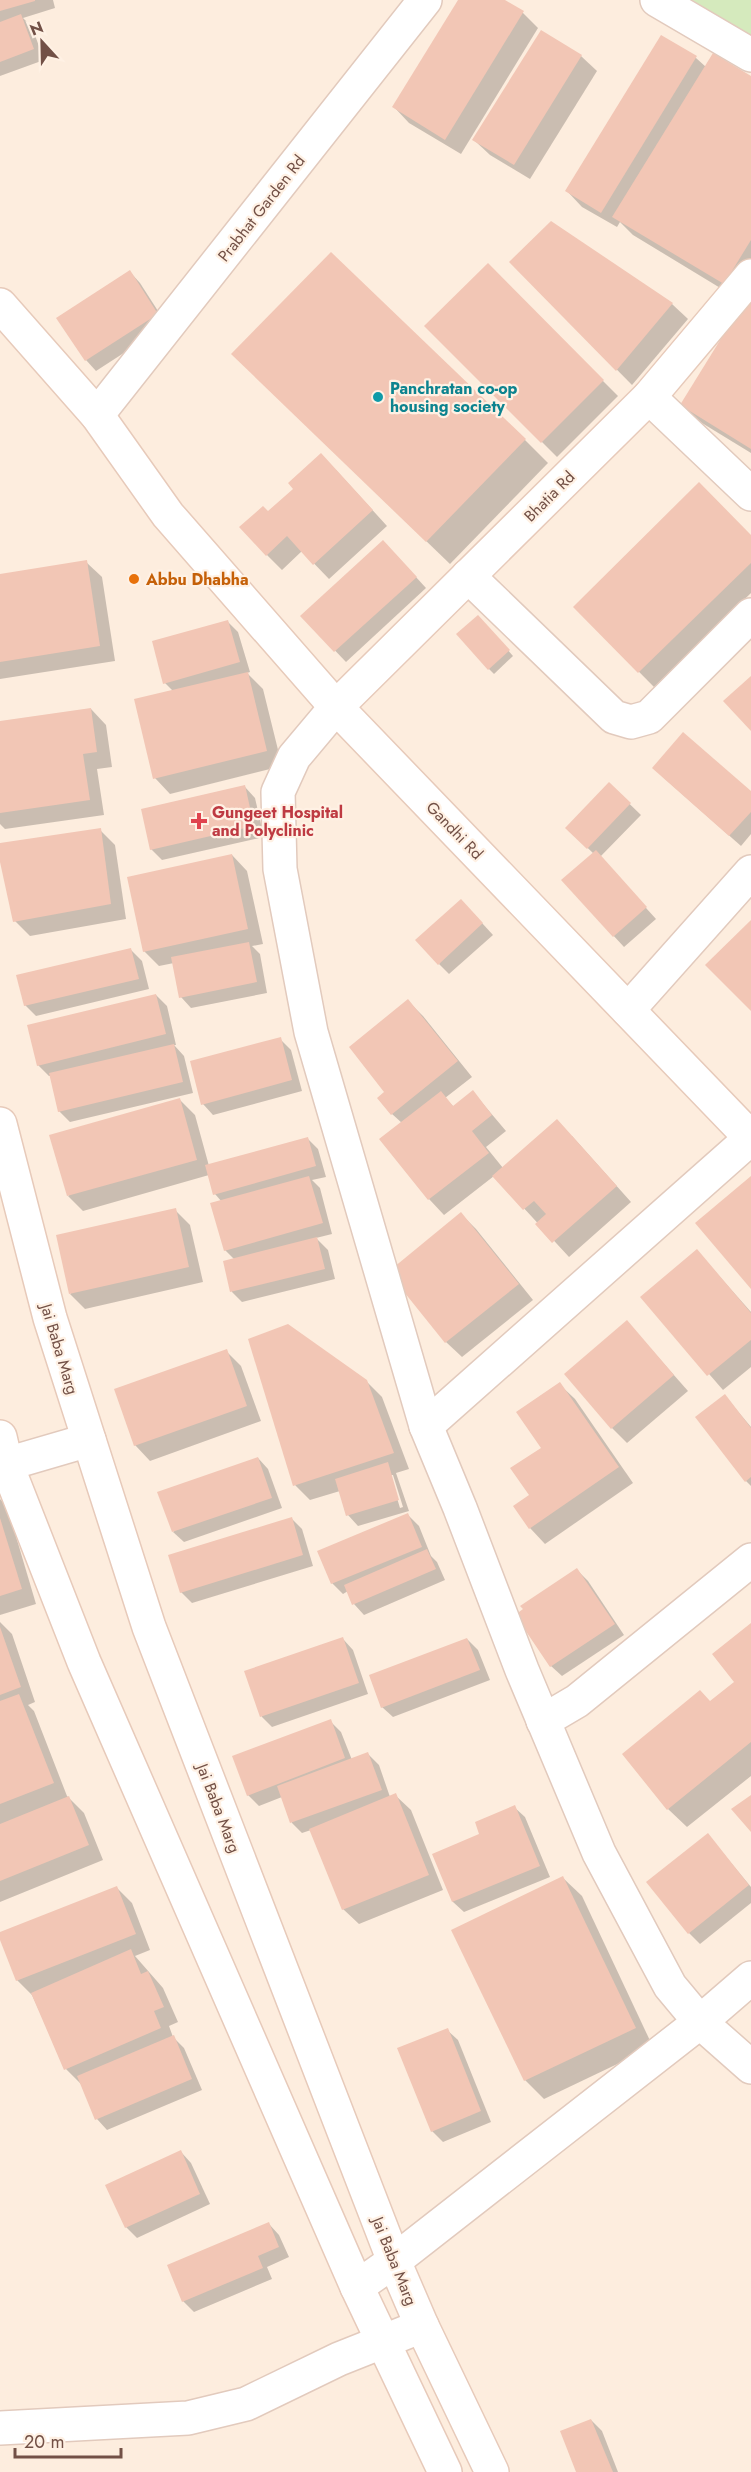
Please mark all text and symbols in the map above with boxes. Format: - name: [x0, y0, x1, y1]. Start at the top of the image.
- north arrow: [12, 12, 72, 72]
- text: N: [26, 16, 47, 42]
- street label: Prabhat Garden Rd: [212, 150, 310, 266]
- place label: Panchratan co-op housing society: [390, 377, 518, 418]
- marker: Panchratan co-op housing society: [371, 390, 385, 404]
- street label: Bhatia Rd: [519, 466, 580, 527]
- place label: Abbu Dhabha: [145, 568, 249, 591]
- marker: Abbu Dhabha: [127, 572, 141, 586]
- street label: Gandhi Rd: [421, 796, 488, 865]
- place label: Gungeet Hospital and Polyclinic: [212, 801, 343, 842]
- marker: Gungeet Hospital and Polyclinic: [190, 812, 208, 830]
- street label: Jai Baba Marg: [34, 1299, 84, 1397]
- street label: Jai Baba Marg: [190, 1758, 246, 1856]
- street label: Jai Baba Marg: [366, 2212, 423, 2309]
- scale bar: [15, 2421, 122, 2459]
- text: 20 m: [24, 2429, 64, 2455]

